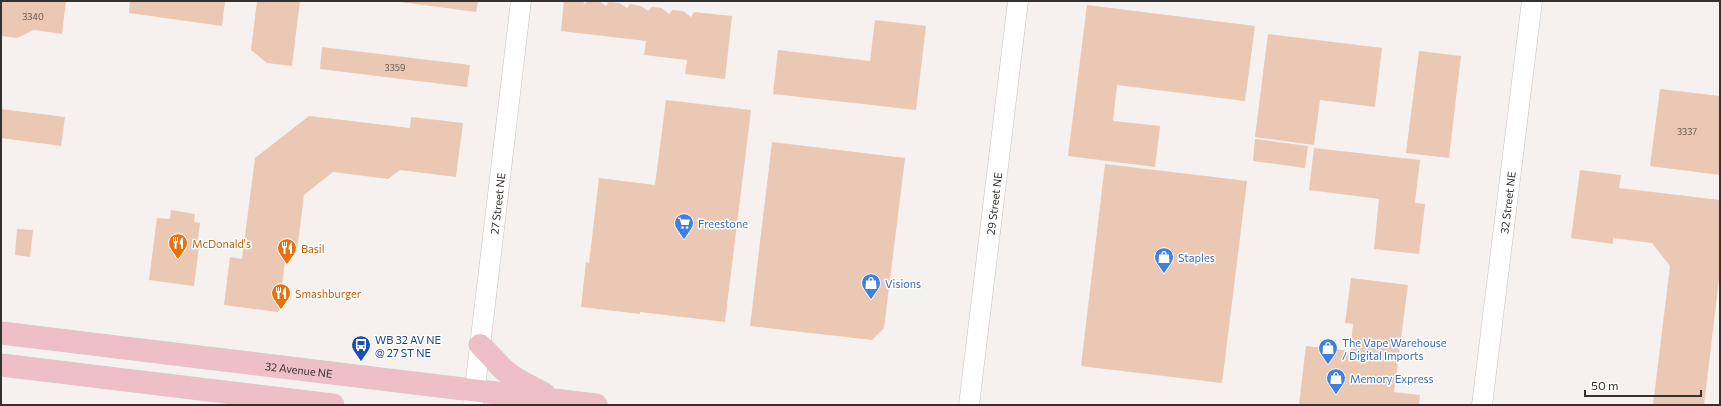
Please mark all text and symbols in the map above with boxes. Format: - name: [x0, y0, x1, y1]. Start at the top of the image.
- house number: 3340: [22, 11, 44, 22]
- house number: 3359: [385, 62, 405, 73]
- house number: 3337: [1677, 126, 1697, 137]
- street label: 29 Street NE: [983, 171, 1004, 236]
- street label: 32 Street NE: [1497, 171, 1517, 234]
- street label: 27 Street NE: [487, 172, 507, 235]
- supermarket icon: Freestone: [673, 212, 695, 240]
- place label: Freestone: [698, 217, 748, 230]
- restaurant icon: McDonald's: [167, 232, 189, 260]
- place label: McDonald's: [192, 237, 251, 250]
- restaurant icon: Basil: [276, 237, 298, 265]
- place label: Basil: [301, 242, 324, 255]
- shop icon: Staples: [1153, 246, 1175, 274]
- place label: Staples: [1178, 251, 1215, 264]
- shop icon: Visions: [860, 272, 882, 300]
- place label: Visions: [885, 277, 921, 290]
- restaurant icon: Smashburger: [270, 282, 292, 310]
- place label: Smashburger: [295, 287, 362, 300]
- place label: WB 32 AV NE @ 27 ST NE: [375, 333, 441, 359]
- bus stop icon: WB 32 AV NE @ 27 ST NE: [350, 334, 372, 362]
- place label: The Vape Warehouse / Digital Imports: [1342, 336, 1447, 362]
- shop icon: The Vape Warehouse / Digital Imports: [1317, 337, 1339, 365]
- street label: 32 Avenue NE: [264, 358, 333, 380]
- shop icon: Memory Express: [1325, 367, 1347, 395]
- place label: Memory Express: [1350, 372, 1434, 385]
- scale bar: [1585, 372, 1701, 398]
- text: 50 m: [1591, 378, 1619, 392]

